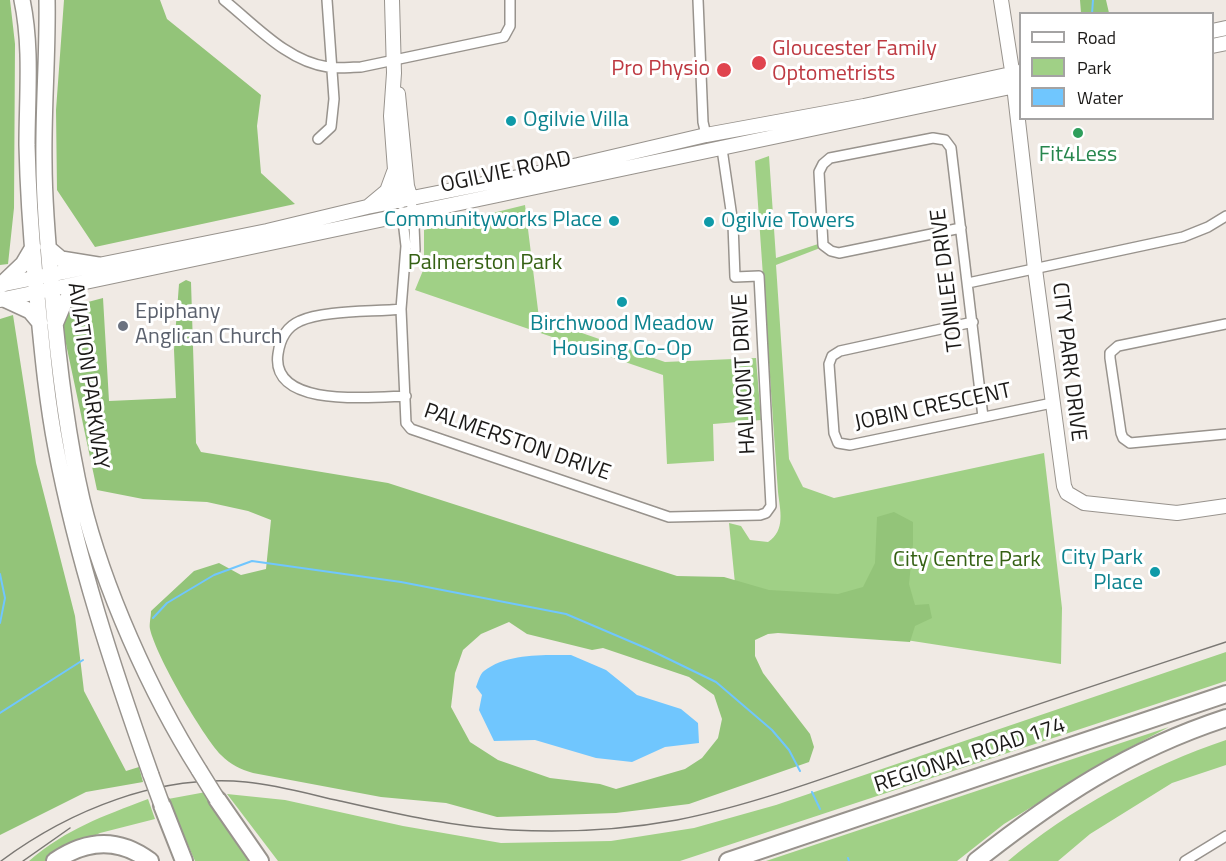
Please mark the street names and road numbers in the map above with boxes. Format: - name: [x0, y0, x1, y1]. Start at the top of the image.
- street label: OGILVIE ROAD: [438, 146, 574, 200]
- street label: TONILEE DRIVE: [926, 207, 970, 353]
- street label: AVIATION PARKWAY: [61, 281, 113, 471]
- street label: CITY PARK DRIVE: [1045, 281, 1091, 443]
- street label: HALMONT DRIVE: [728, 293, 762, 455]
- street label: JOBIN CRESCENT: [852, 378, 1014, 438]
- street label: PALMERSTON DRIVE: [420, 399, 614, 487]
- street label: REGIONAL ROAD 174: [871, 713, 1069, 799]

